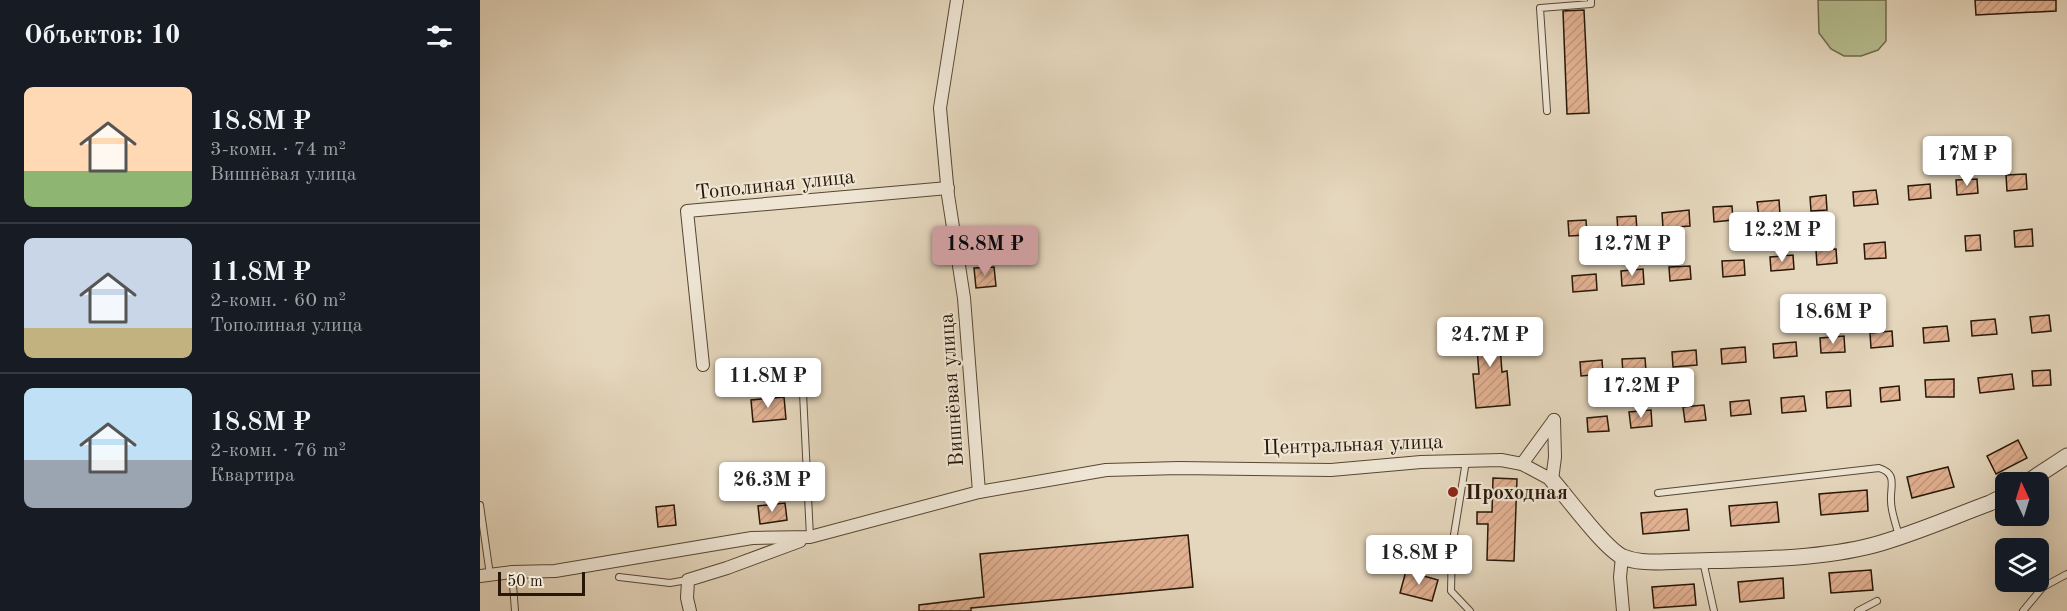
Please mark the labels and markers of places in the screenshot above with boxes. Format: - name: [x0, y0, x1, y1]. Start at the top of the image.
- pin: 17M ₽: [1925, 136, 2009, 187]
- pin: 12.2M ₽: [1727, 212, 1837, 263]
- pin: 18.8M ₽: [930, 226, 1040, 277]
- pin: 12.7M ₽: [1577, 226, 1687, 277]
- pin: 18.6M ₽: [1778, 294, 1888, 345]
- pin: 24.7M ₽: [1435, 317, 1545, 368]
- pin: 11.8M ₽: [713, 358, 823, 409]
- pin: 17.2M ₽: [1586, 368, 1696, 419]
- pin: 26.3M ₽: [717, 462, 827, 513]
- place label: Проходная: [1465, 483, 1568, 504]
- marker: Проходная: [1446, 485, 1460, 499]
- pin: 18.8M ₽: [1364, 535, 1474, 586]

